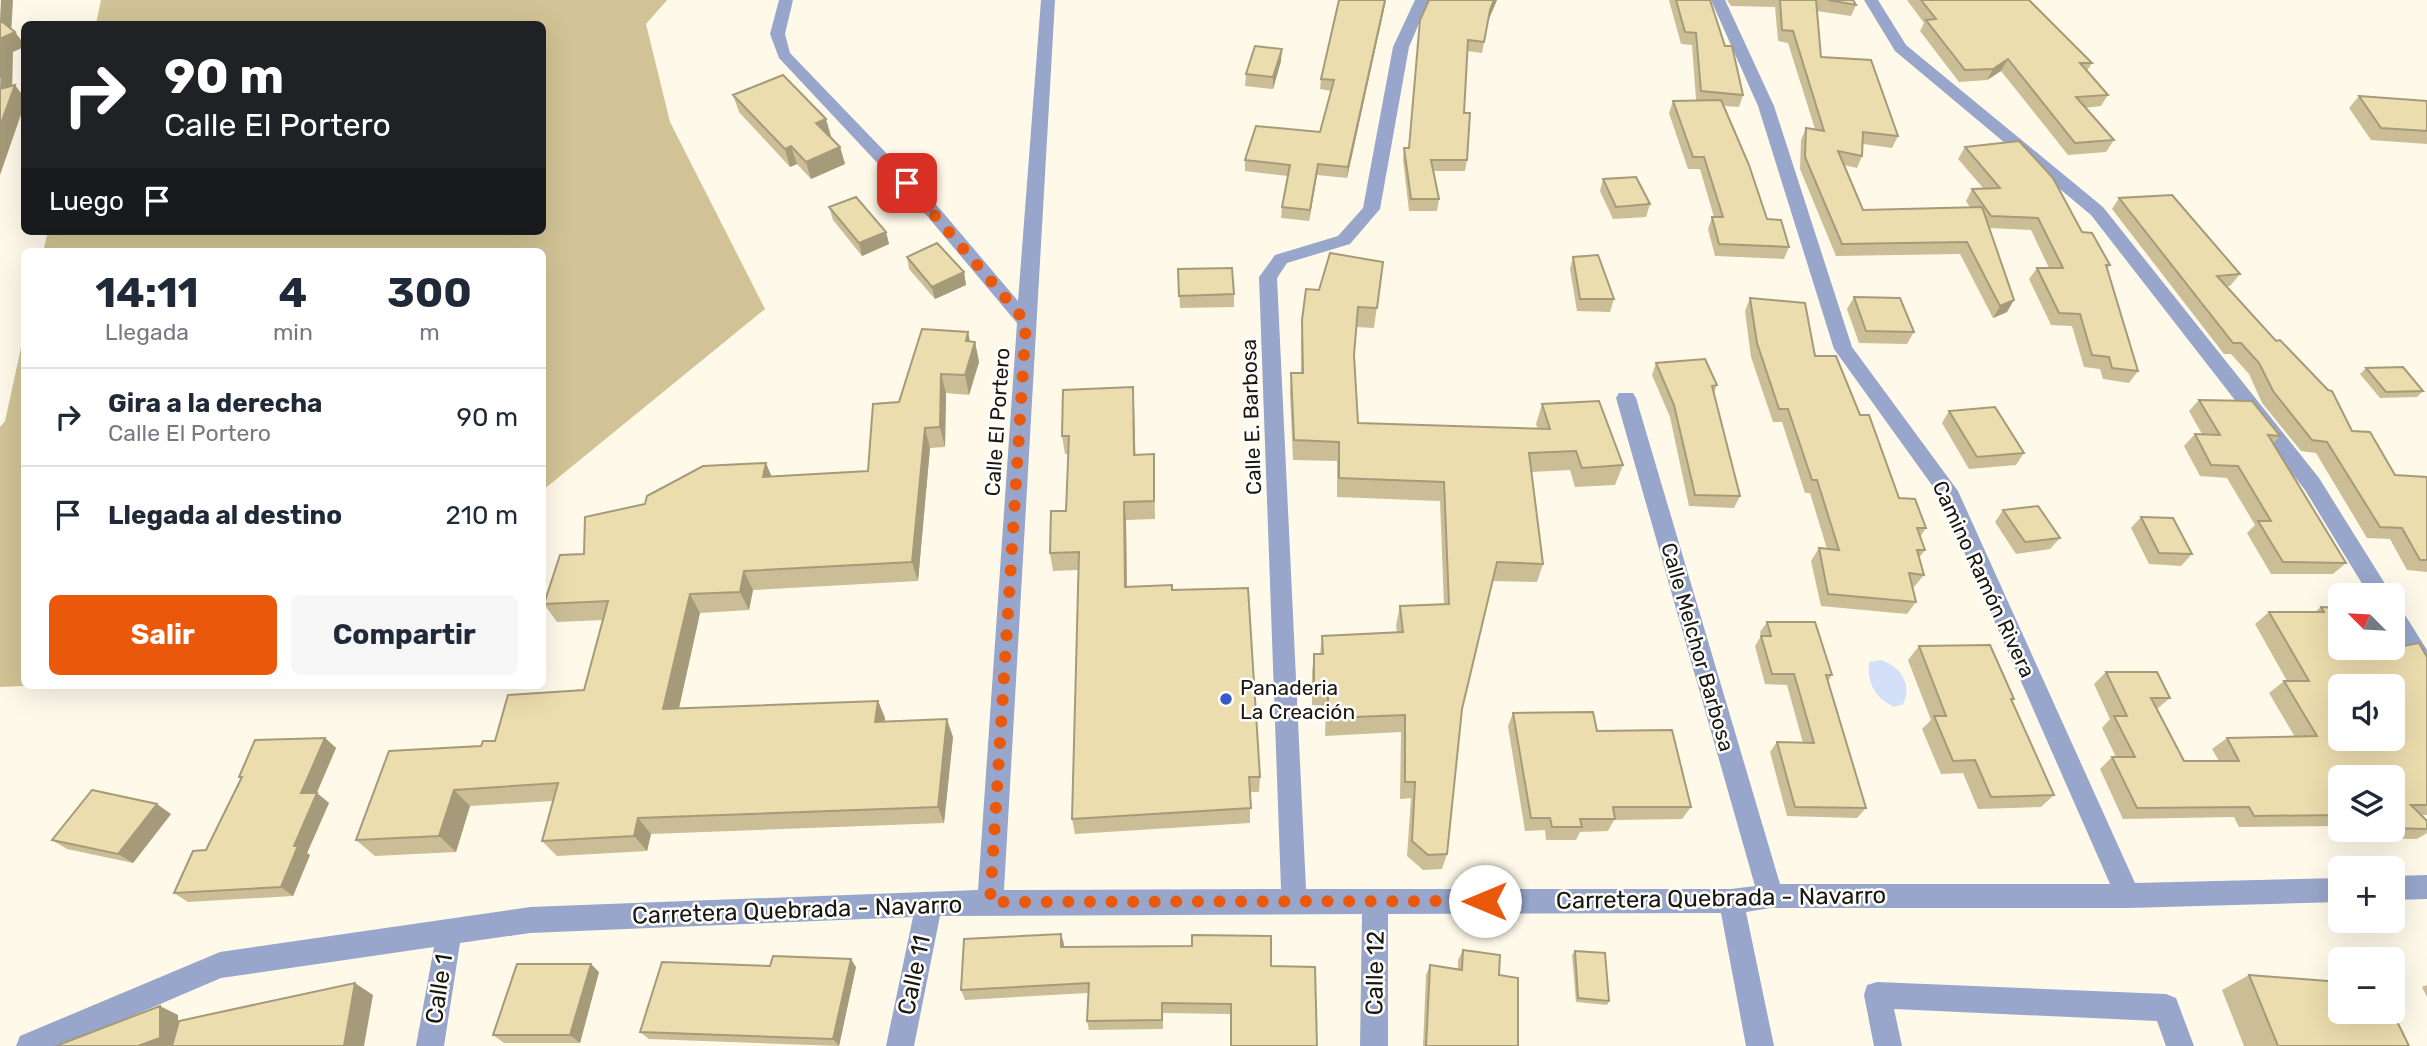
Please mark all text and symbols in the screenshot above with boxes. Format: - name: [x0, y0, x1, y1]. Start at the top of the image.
- text: 90 m: [164, 47, 284, 105]
- icon: right: [49, 49, 140, 140]
- text: Calle El Portero: [164, 106, 391, 144]
- pin: [877, 153, 937, 213]
- icon: arrive: [888, 164, 926, 202]
- icon: arrive: [138, 182, 176, 220]
- text: Luego: [49, 186, 124, 217]
- text: 14:11: [95, 268, 199, 318]
- text: 4: [279, 268, 307, 318]
- text: 300: [387, 268, 472, 318]
- text: Llegada: [105, 318, 189, 346]
- text: min: [273, 318, 313, 346]
- text: m: [419, 318, 440, 346]
- street label: Calle E. Barbosa: [1236, 338, 1266, 496]
- street label: Calle El Portero: [979, 347, 1015, 497]
- text: Gira a la derecha: [108, 388, 322, 419]
- icon: right: [49, 398, 87, 436]
- text: 90 m: [457, 402, 518, 433]
- text: Calle El Portero: [108, 419, 271, 447]
- street label: Camino Ramón Rivera: [1927, 477, 2041, 681]
- icon: arrive: [49, 496, 87, 534]
- text: Llegada al destino: [108, 500, 342, 531]
- text: 210 m: [446, 500, 518, 531]
- street label: Calle Melchor Barbosa: [1656, 540, 1740, 754]
- north arrow: [2328, 583, 2404, 660]
- map controls: [2328, 583, 2405, 1024]
- button: Salir: [49, 595, 277, 675]
- button: Compartir: [291, 595, 518, 675]
- button: sound: [2328, 674, 2405, 751]
- place label: Panaderia La Creación: [1240, 675, 1355, 724]
- marker: Panaderia La Creación: [1218, 691, 1234, 707]
- button: layers: [2328, 765, 2405, 842]
- button: +: [2328, 856, 2405, 933]
- position arrow: [1448, 864, 1522, 938]
- street label: Carretera Quebrada - Navarro: [1556, 881, 1886, 915]
- street label: Carretera Quebrada - Navarro: [631, 890, 963, 930]
- street label: Calle 12: [1360, 930, 1390, 1016]
- street label: Calle 11: [892, 933, 936, 1017]
- button: −: [2328, 947, 2405, 1024]
- street label: Calle 1: [420, 952, 458, 1026]

